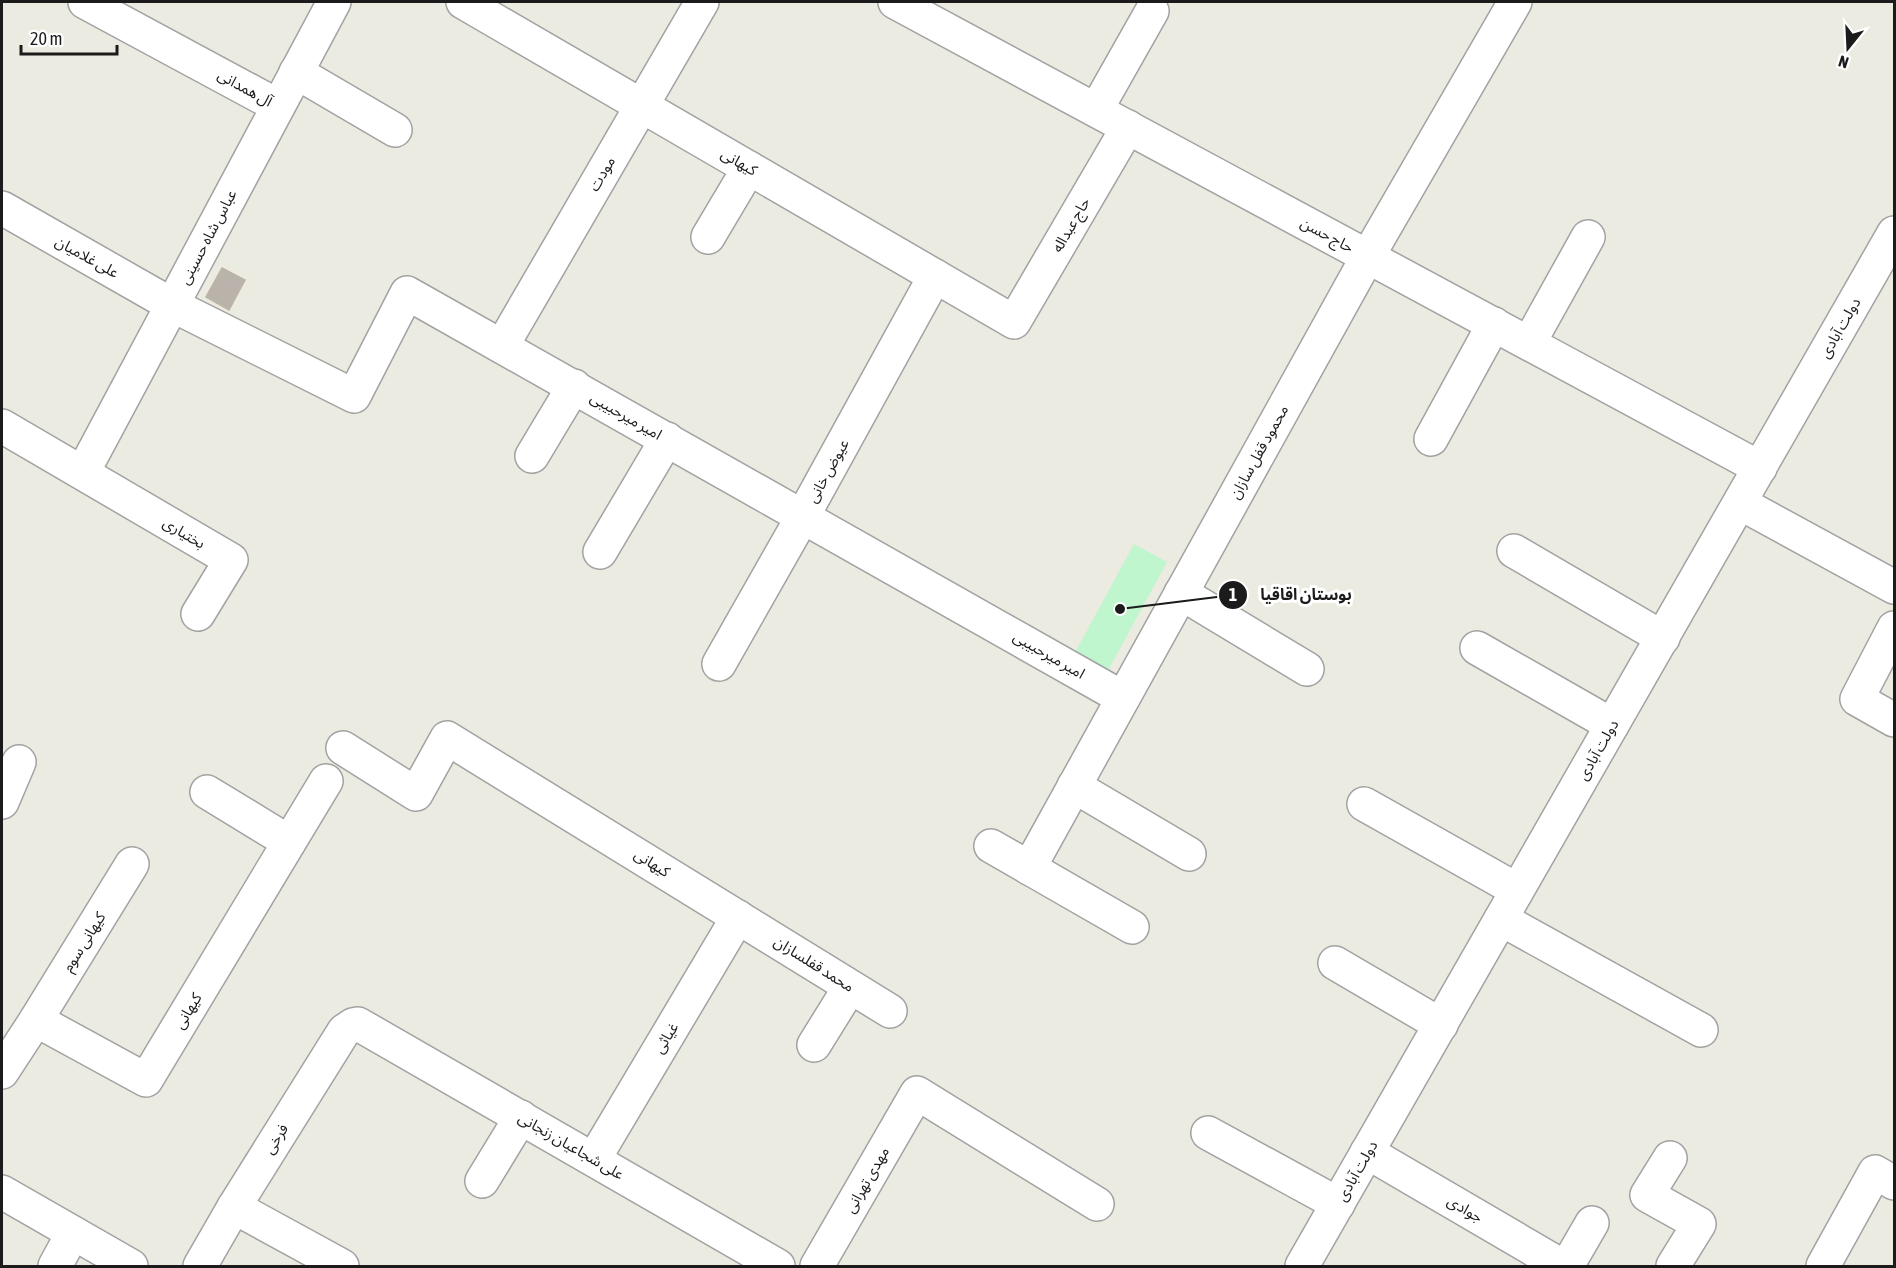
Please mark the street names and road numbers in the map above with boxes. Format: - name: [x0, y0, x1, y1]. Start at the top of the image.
- street label: آل همدانی: [214, 66, 276, 111]
- street label: کیهانی: [718, 144, 761, 180]
- street label: مودت: [585, 153, 619, 195]
- street label: عباس شاه حسینی: [175, 186, 241, 288]
- street label: حاج عبداله: [1048, 194, 1097, 257]
- street label: حاج حسن: [1296, 214, 1357, 259]
- street label: علی غلامیان: [52, 232, 122, 282]
- street label: دولت آبادی: [1816, 295, 1864, 361]
- street label: امیر میرحبیبی: [587, 388, 665, 444]
- street label: محمود قفل سازان: [1226, 402, 1292, 502]
- street label: عیوض خانی: [803, 436, 853, 506]
- street label: بختیاری: [160, 513, 208, 553]
- street label: امیر میرحبیبی: [1010, 627, 1088, 683]
- street label: دولت آبادی: [1574, 717, 1622, 783]
- street label: کیهانی: [631, 845, 674, 881]
- street label: کیهانی سوم: [59, 908, 112, 976]
- street label: محمد قفلسازان: [771, 932, 857, 996]
- street label: کیهانی: [170, 989, 206, 1032]
- street label: غیاثی: [650, 1019, 682, 1057]
- street label: علی شجاعیان زنجانی: [515, 1109, 627, 1184]
- street label: فرخی: [260, 1120, 292, 1157]
- street label: دولت آبادی: [1333, 1138, 1381, 1204]
- street label: مهدی تهرانی: [841, 1144, 893, 1216]
- street label: جوادی: [1444, 1192, 1486, 1226]

